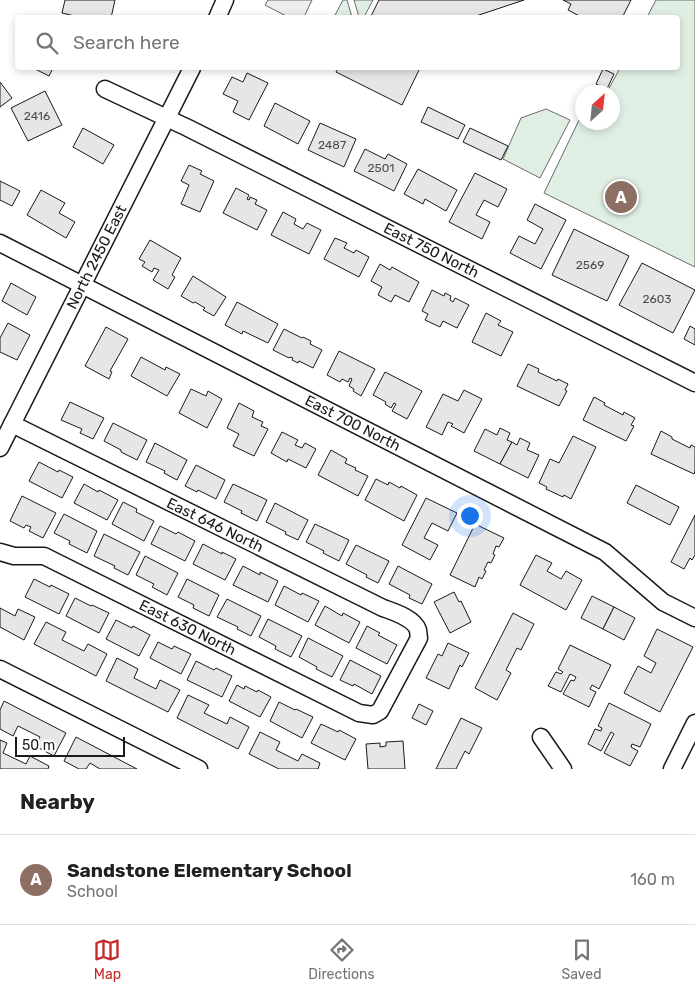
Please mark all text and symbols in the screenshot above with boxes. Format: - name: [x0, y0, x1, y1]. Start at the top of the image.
- search box: [15, 15, 680, 70]
- icon: search: [33, 29, 61, 57]
- text: Search here: [73, 31, 180, 54]
- north arrow: [575, 85, 620, 130]
- house number: 2416: [24, 109, 50, 123]
- house number: 2487: [318, 138, 346, 152]
- house number: 2501: [368, 161, 394, 175]
- pin: A: [605, 178, 637, 216]
- street label: North 2450 East: [63, 202, 130, 312]
- street label: East 750 North: [381, 219, 482, 282]
- house number: 2569: [576, 258, 604, 272]
- house number: 2603: [642, 292, 672, 306]
- street label: East 700 North: [302, 391, 403, 455]
- street label: East 646 North: [164, 494, 266, 556]
- your location: [457, 503, 483, 529]
- street label: East 630 North: [136, 596, 239, 659]
- scale bar: [15, 734, 125, 757]
- text: 50 m: [22, 737, 55, 754]
- text: Nearby: [20, 789, 95, 814]
- text: Sandstone Elementary School: [67, 859, 352, 882]
- text: A: [30, 870, 42, 889]
- text: 160 m: [630, 870, 675, 889]
- text: School: [67, 882, 118, 901]
- tab: Map: [93, 936, 121, 983]
- tab: Directions: [308, 936, 375, 983]
- tab: Saved: [562, 936, 602, 983]

